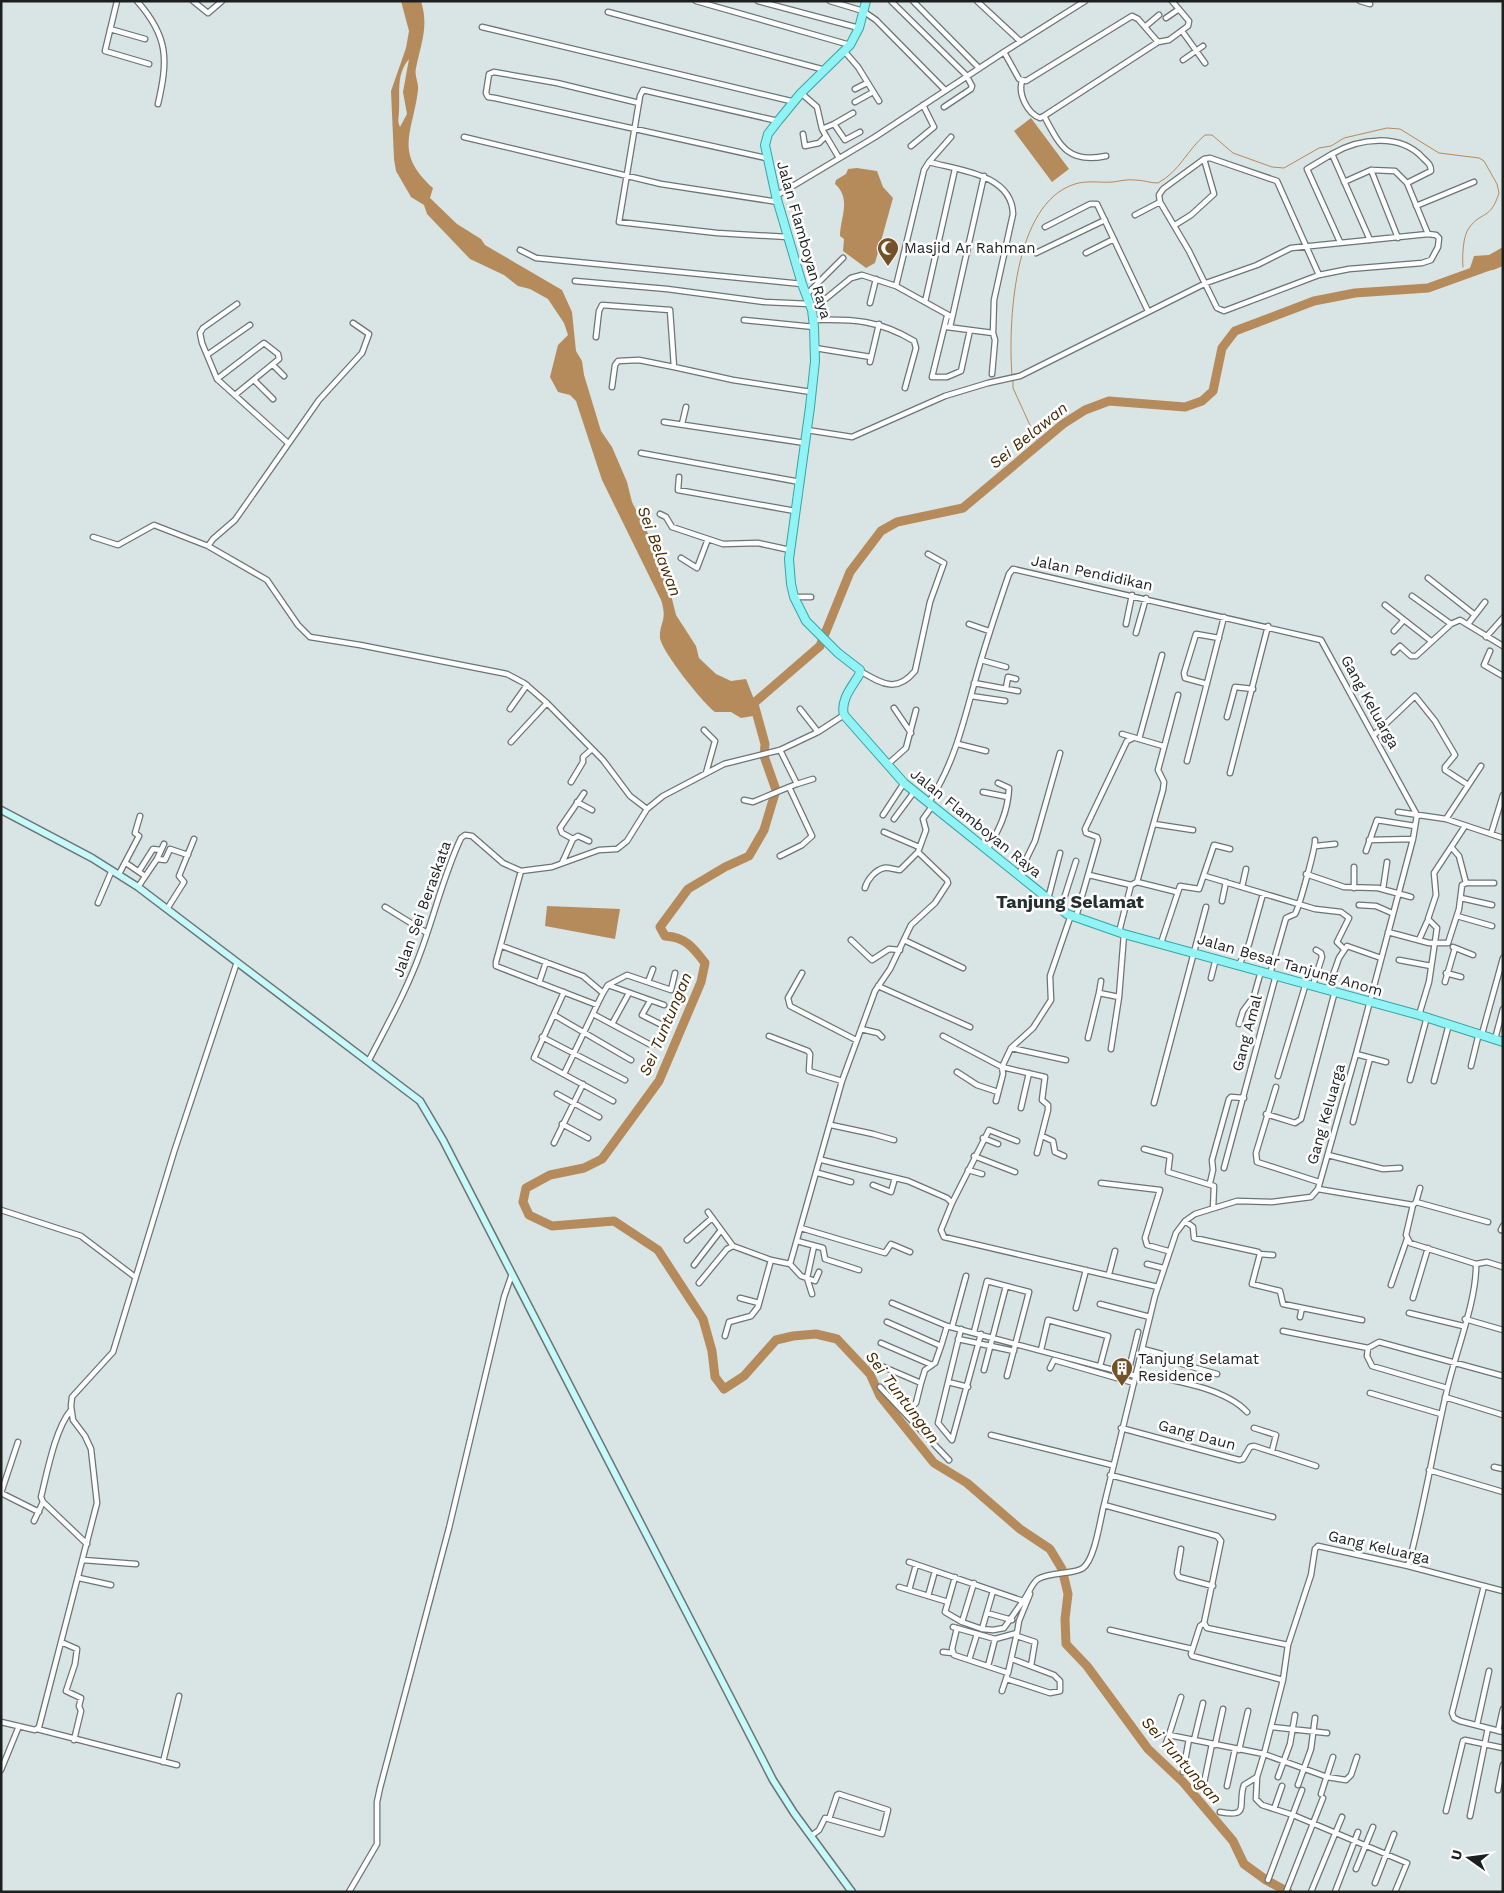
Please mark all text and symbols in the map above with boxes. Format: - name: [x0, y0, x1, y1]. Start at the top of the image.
- street label: Jalan Flamboyan Raya: [773, 159, 835, 321]
- mosque icon: Masjid Ar Rahman: [876, 236, 900, 267]
- place label: Masjid Ar Rahman: [904, 239, 1036, 257]
- water label: Sei Belawan: [985, 398, 1071, 473]
- water label: Sei Belawan: [634, 503, 685, 599]
- street label: Jalan Pendidikan: [1029, 551, 1155, 595]
- street label: Gang Keluarga: [1337, 652, 1403, 752]
- street label: Jalan Flamboyan Raya: [907, 765, 1046, 882]
- street label: Jalan Sei Beraskata: [389, 838, 455, 980]
- district label: Tanjung Selamat: [996, 891, 1144, 912]
- street label: Jalan Besar Tanjung Anom: [1195, 930, 1385, 1000]
- water label: Sei Tuntungan: [635, 969, 696, 1079]
- street label: Gang Amal: [1228, 992, 1266, 1073]
- street label: Gang Keluarga: [1303, 1061, 1349, 1167]
- water label: Sei Tuntungan: [862, 1347, 944, 1447]
- place label: Tanjung Selamat Residence: [1138, 1350, 1260, 1385]
- building icon: Tanjung Selamat Residence: [1110, 1356, 1134, 1387]
- street label: Gang Daun: [1156, 1416, 1238, 1454]
- street label: Gang Keluarga: [1326, 1527, 1432, 1568]
- water label: Sei Tuntungan: [1137, 1713, 1226, 1808]
- north arrow: [1444, 1833, 1494, 1883]
- text: U: [1447, 1848, 1465, 1862]

